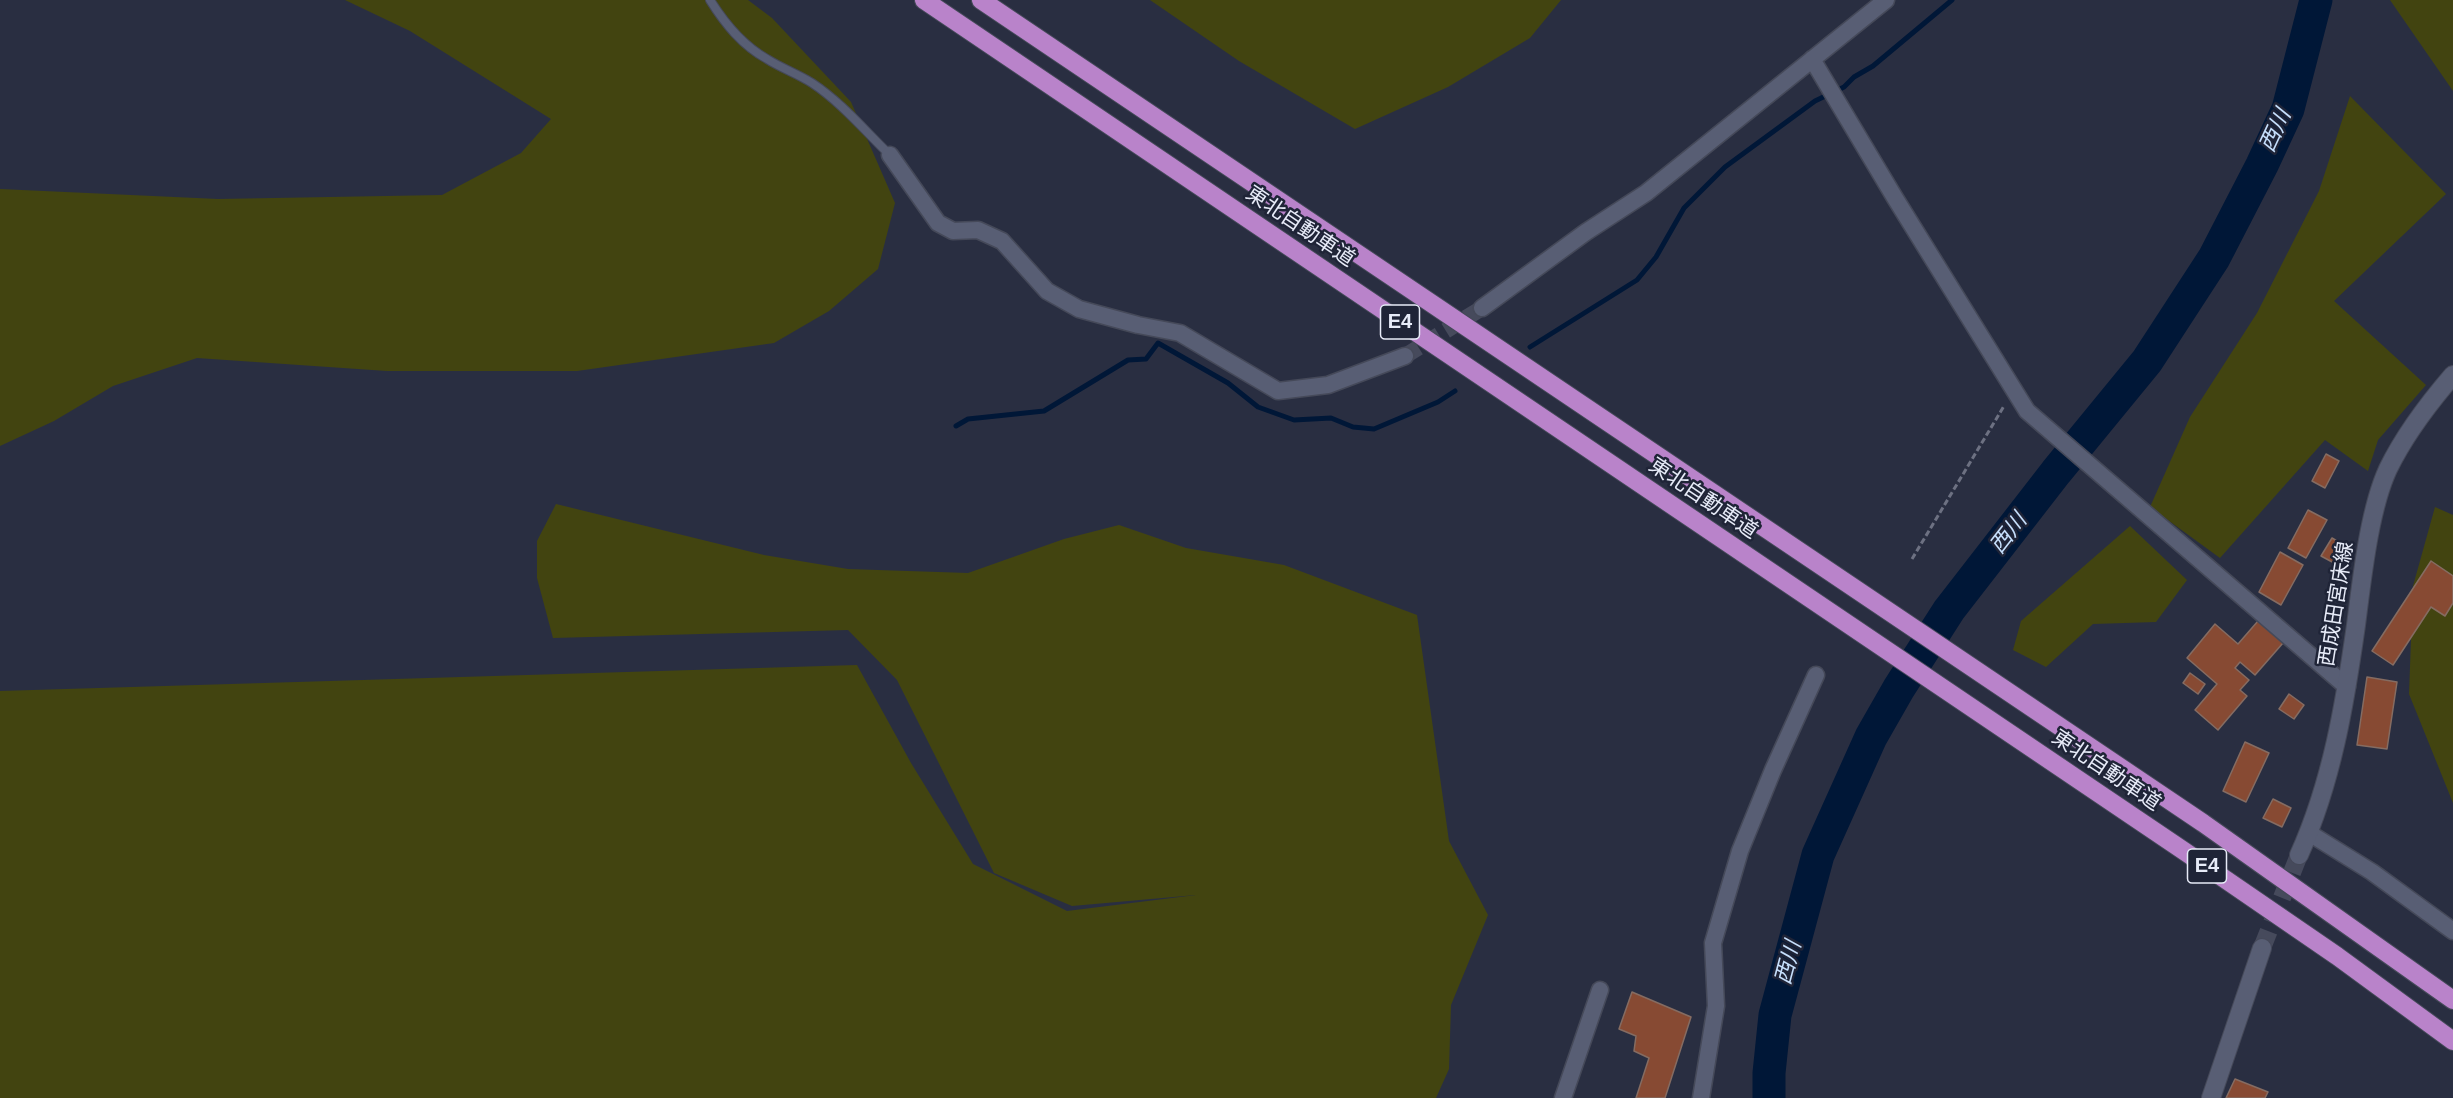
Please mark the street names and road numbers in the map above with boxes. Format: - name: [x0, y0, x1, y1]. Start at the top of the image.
- street label: 東北自動車道: [1241, 181, 1359, 273]
- road number: E4: [1380, 305, 1420, 339]
- street label: 東北自動車道: [1644, 453, 1762, 545]
- street label: 西成田宮床線: [2315, 540, 2359, 668]
- street label: 東北自動車道: [2047, 725, 2165, 817]
- road number: E4: [2188, 849, 2226, 883]

